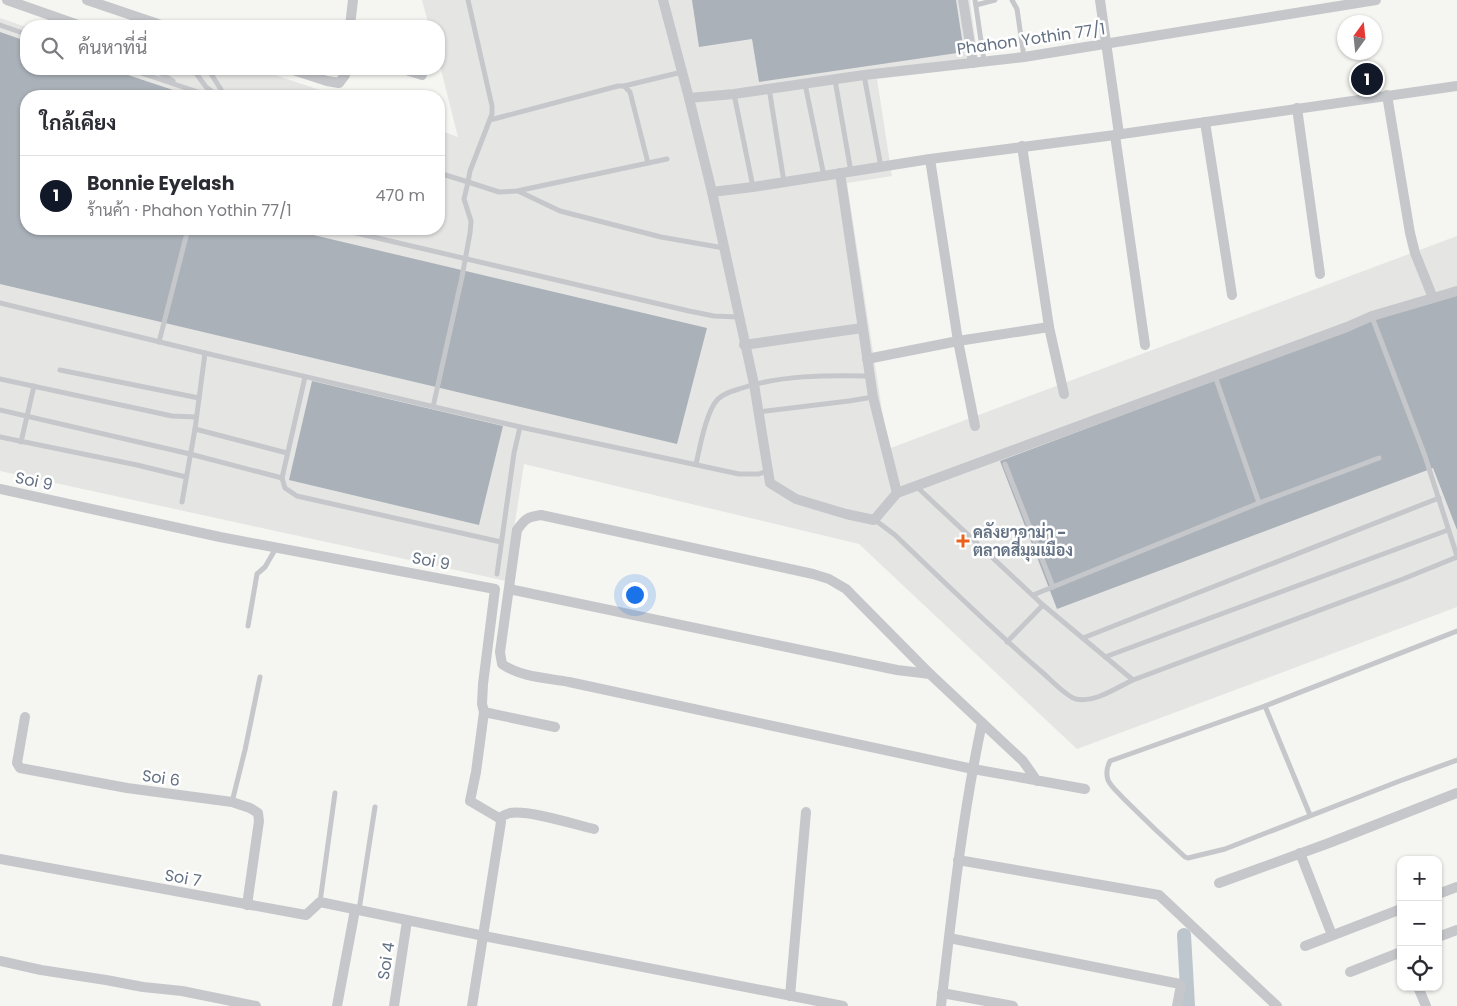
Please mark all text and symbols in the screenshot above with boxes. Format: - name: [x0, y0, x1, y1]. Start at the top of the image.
- north arrow: [1337, 15, 1382, 60]
- street label: Phahon Yothin 77/1: [955, 17, 1107, 61]
- search box: [20, 20, 445, 75]
- icon: search: [38, 34, 66, 62]
- text: ค้นหาที่นี่: [78, 34, 147, 61]
- pin: 1: [1351, 60, 1383, 98]
- text: ใกล้เคียง: [40, 108, 116, 137]
- text: Bonnie Eyelash: [87, 170, 234, 197]
- text: 1: [53, 184, 59, 207]
- text: 470 m: [375, 184, 425, 207]
- text: ร้านค้า · Phahon Yothin 77/1: [87, 199, 292, 222]
- street label: Soi 9: [13, 466, 55, 496]
- place label: คลังยาอาม่า - ตลาดสี่มุมเมือง: [973, 521, 1073, 562]
- marker: คลังยาอาม่า - ตลาดสี่มุมเมือง: [957, 535, 969, 547]
- street label: Soi 9: [410, 546, 452, 576]
- your location: [622, 582, 648, 608]
- street label: Soi 6: [141, 764, 181, 792]
- map controls: [1397, 856, 1442, 991]
- button: +: [1397, 856, 1442, 901]
- street label: Soi 7: [163, 863, 203, 893]
- button: −: [1397, 901, 1442, 946]
- street label: Soi 4: [372, 940, 400, 982]
- button: locate: [1397, 946, 1442, 991]

